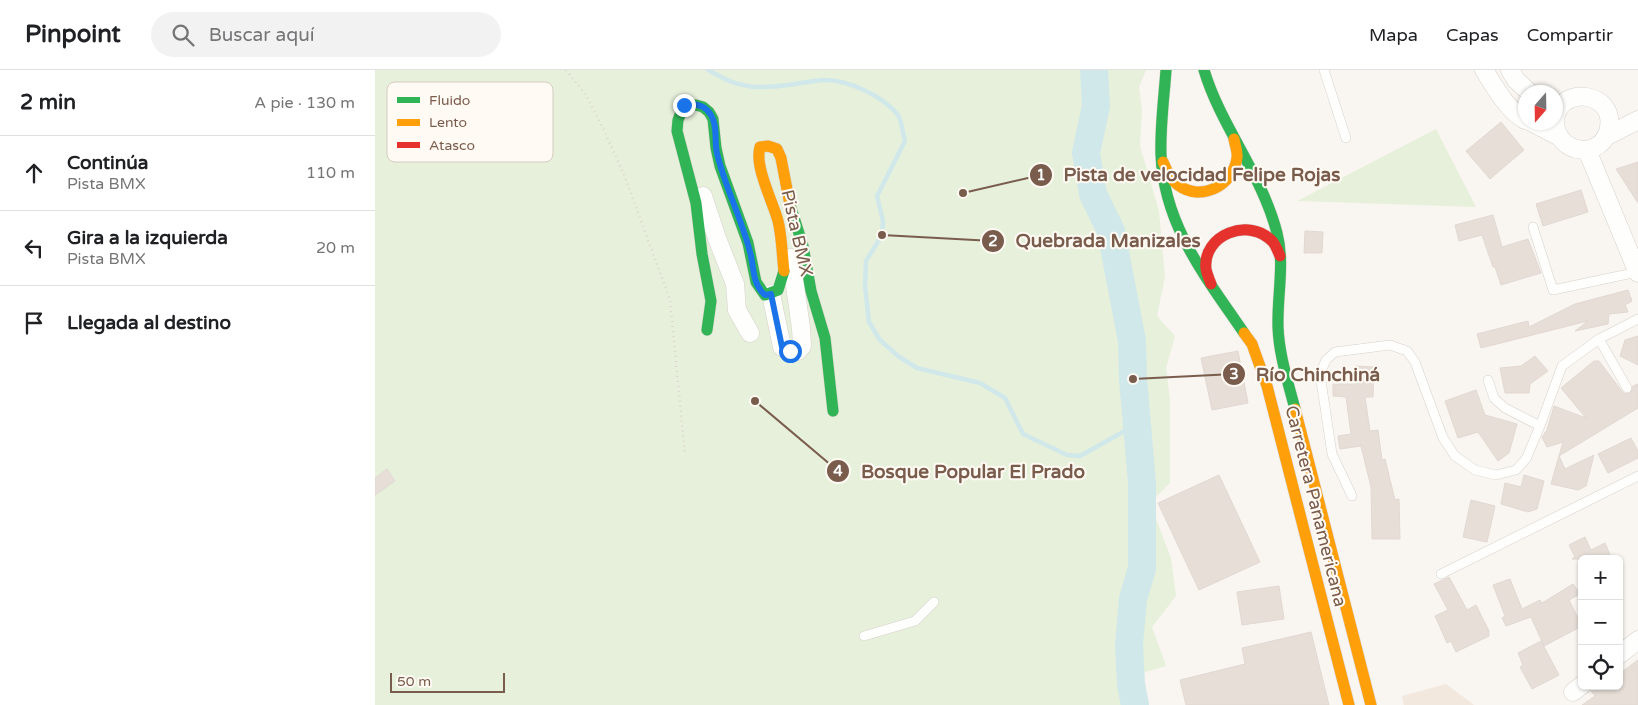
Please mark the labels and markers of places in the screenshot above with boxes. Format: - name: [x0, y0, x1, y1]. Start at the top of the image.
- callout: Pista de velocidad Felipe Rojas: [1028, 158, 1350, 192]
- callout: Quebrada Manizales: [981, 224, 1211, 258]
- callout: Río Chinchiná: [1221, 357, 1391, 391]
- callout: Bosque Popular El Prado: [826, 454, 1095, 488]

